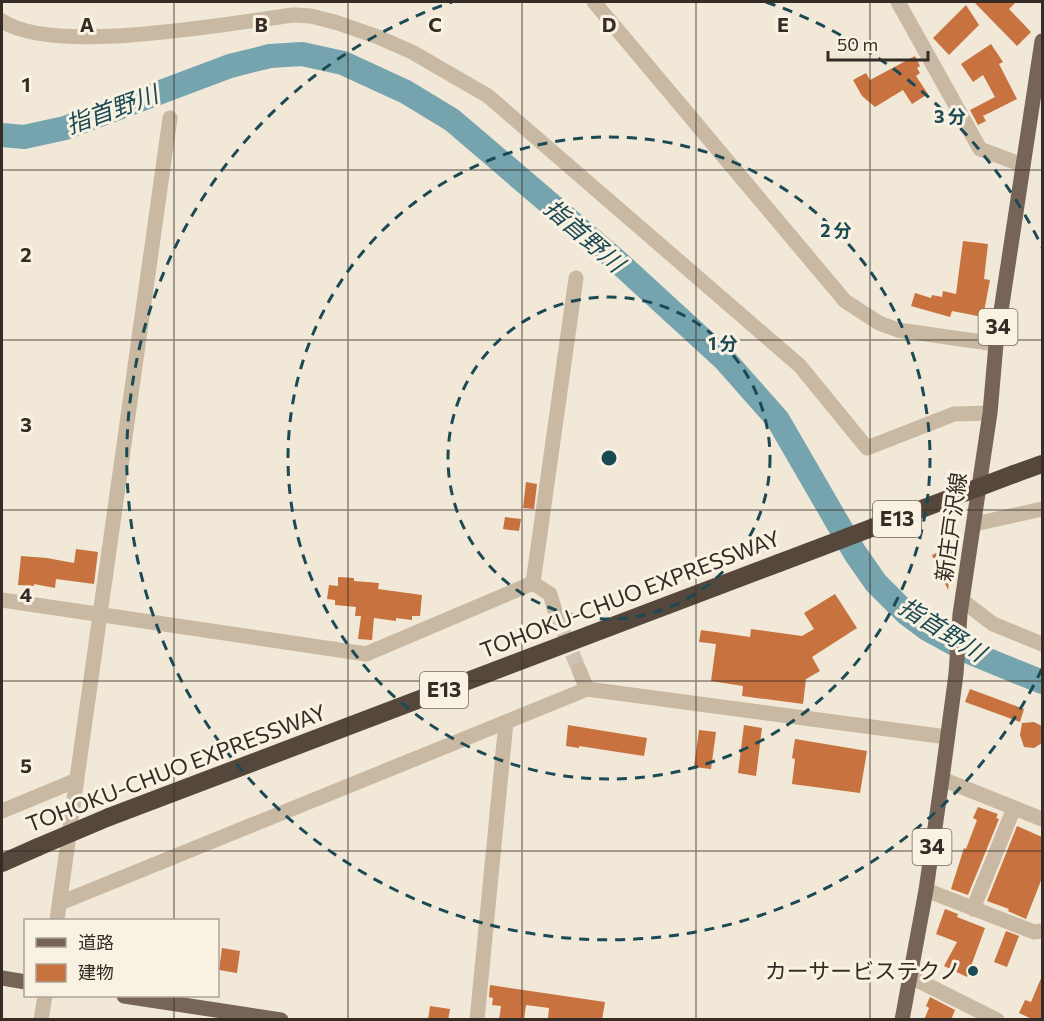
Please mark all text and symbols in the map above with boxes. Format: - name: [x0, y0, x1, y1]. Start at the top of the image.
- text: A: [80, 12, 94, 36]
- text: B: [254, 12, 268, 36]
- text: C: [428, 12, 442, 36]
- text: D: [602, 12, 616, 36]
- text: E: [777, 12, 789, 36]
- scale bar: [828, 24, 928, 62]
- text: 50 m: [837, 33, 878, 55]
- text: 1: [21, 72, 31, 96]
- water label: 指首野川: [61, 78, 164, 139]
- text: 3 分: [934, 105, 966, 127]
- water label: 指首野川: [539, 192, 633, 279]
- text: 2 分: [820, 219, 852, 241]
- text: 2: [20, 242, 32, 266]
- road number: 34: [978, 309, 1018, 345]
- text: 1 分: [708, 332, 738, 354]
- text: 3: [20, 412, 32, 436]
- centre of rings: [599, 448, 619, 468]
- street label: 新庄戸沢線: [929, 471, 972, 583]
- road number: E13: [873, 501, 921, 537]
- street label: TOHOKU-CHUO EXPRESSWAY: [476, 524, 784, 663]
- text: 4: [20, 582, 32, 606]
- water label: 指首野川: [894, 591, 994, 668]
- road number: E13: [420, 672, 468, 708]
- street label: TOHOKU-CHUO EXPRESSWAY: [22, 698, 330, 837]
- text: 5: [20, 753, 32, 777]
- road number: 34: [912, 829, 952, 865]
- legend: [24, 919, 219, 997]
- text: 道路: [78, 931, 114, 953]
- place label: カーサービステクノ: [765, 957, 961, 984]
- text: 建物: [78, 961, 114, 983]
- marker: カーサービステクノ: [966, 964, 980, 978]

